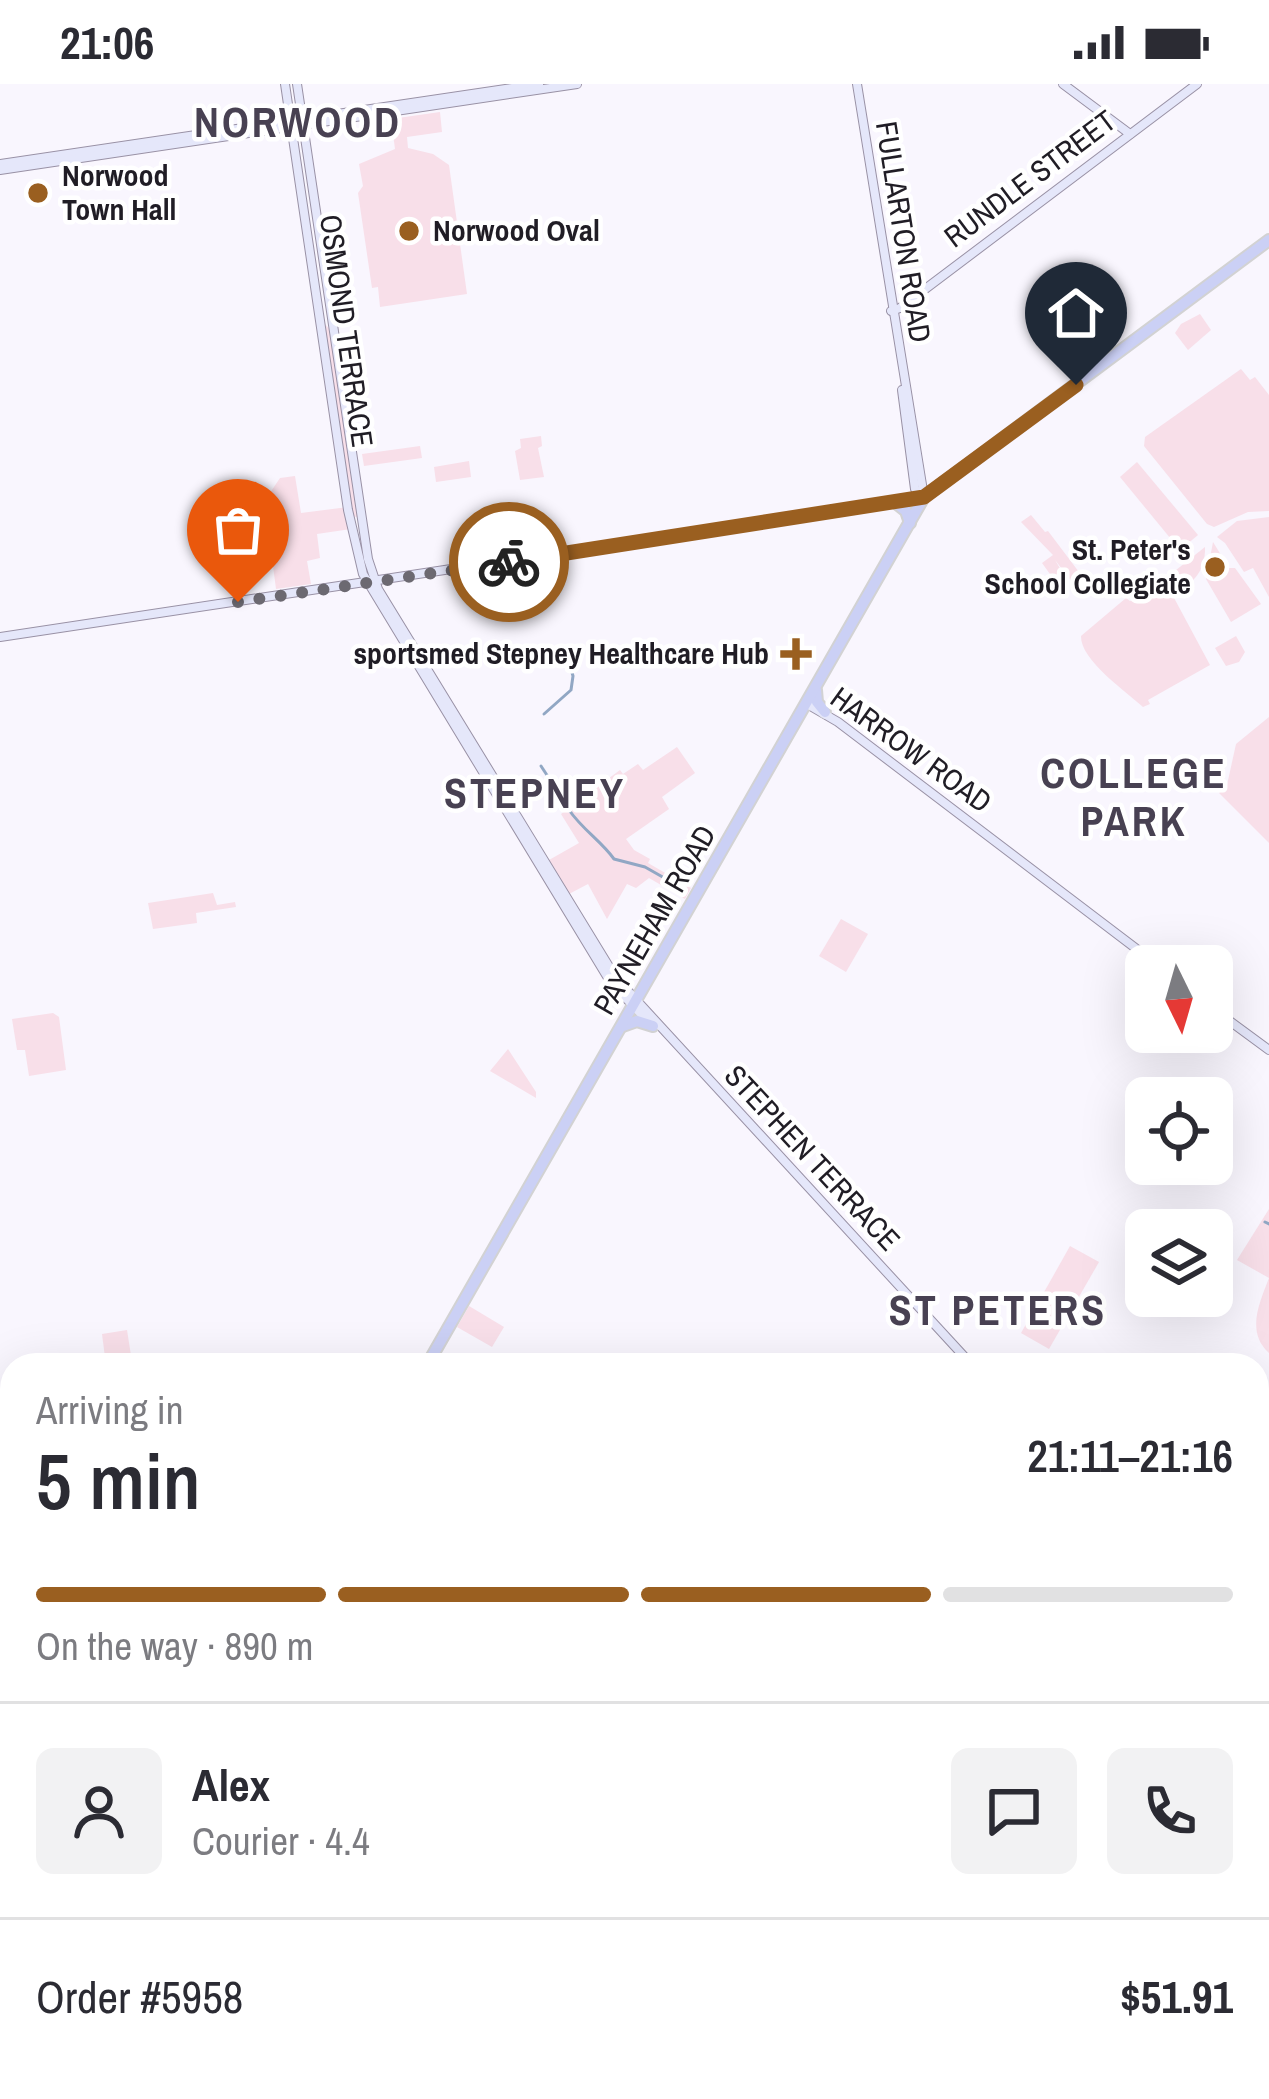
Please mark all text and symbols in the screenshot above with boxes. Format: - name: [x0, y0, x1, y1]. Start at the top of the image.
- text: 21:06: [60, 12, 154, 73]
- district label: NORWOOD: [194, 94, 402, 150]
- street label: RUNDLE STREET: [935, 101, 1123, 256]
- street label: FULLARTON ROAD: [867, 118, 941, 345]
- place label: Norwood Town Hall: [62, 155, 176, 229]
- marker: Norwood Town Hall: [25, 180, 51, 206]
- place label: Norwood Oval: [433, 210, 600, 250]
- street label: OSMOND TERRACE: [311, 212, 383, 450]
- marker: Norwood Oval: [396, 218, 422, 244]
- pin: [1025, 262, 1127, 385]
- icon: home: [1043, 280, 1109, 346]
- pin: [187, 479, 289, 602]
- icon: bag: [205, 497, 271, 563]
- courier: [449, 502, 569, 622]
- icon: bike: [476, 529, 542, 595]
- place label: St. Peter's School Collegiate: [985, 529, 1191, 603]
- marker: St. Peter's School Collegiate: [1202, 554, 1228, 580]
- place label: sportsmed Stepney Healthcare Hub: [353, 633, 769, 673]
- marker: sportsmed Stepney Healthcare Hub: [780, 638, 812, 670]
- street label: HARROW ROAD: [823, 677, 1000, 821]
- district label: COLLEGE PARK: [1040, 745, 1228, 849]
- district label: STEPNEY: [444, 765, 626, 821]
- street label: PAYNEHAM ROAD: [584, 818, 725, 1021]
- north arrow: [1125, 945, 1233, 1053]
- map controls: [1125, 945, 1233, 1317]
- street label: STEPHEN TERRACE: [716, 1056, 909, 1259]
- button: locate: [1125, 1077, 1233, 1185]
- button: layers: [1125, 1209, 1233, 1317]
- district label: ST PETERS: [889, 1282, 1107, 1338]
- text: Arriving in: [36, 1384, 184, 1436]
- text: 21:11–21:16: [1027, 1425, 1233, 1486]
- text: 5 min: [36, 1428, 201, 1533]
- text: On the way · 890 m: [36, 1620, 313, 1672]
- button: person: [36, 1748, 162, 1874]
- button: chat: [951, 1748, 1077, 1874]
- button: phone: [1107, 1748, 1233, 1874]
- text: Alex: [192, 1754, 270, 1815]
- text: Courier · 4.4: [192, 1815, 370, 1867]
- text: Order #5958: [36, 1966, 243, 2027]
- text: $51.91: [1120, 1966, 1233, 2027]

